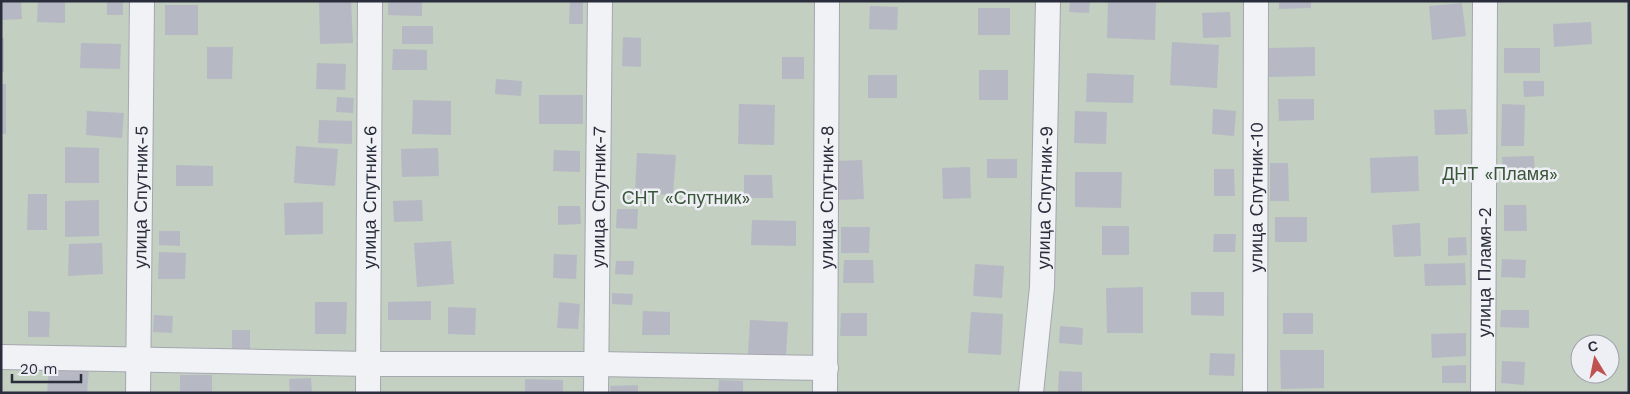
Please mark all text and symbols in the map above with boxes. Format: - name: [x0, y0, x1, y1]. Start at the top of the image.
- street label: улица Спутник-10: [1245, 122, 1266, 272]
- street label: улица Спутник-5: [129, 125, 151, 269]
- street label: улица Спутник-6: [358, 125, 380, 269]
- street label: улица Спутник-8: [815, 125, 837, 269]
- street label: улица Спутник-7: [587, 126, 609, 268]
- street label: улица Спутник-9: [1032, 126, 1056, 270]
- park label: ДНТ «Пламя»: [1442, 163, 1558, 184]
- park label: СНТ «Спутник»: [622, 187, 750, 208]
- street label: улица Пламя-2: [1473, 207, 1494, 337]
- north arrow: [1570, 334, 1620, 384]
- text: С: [1586, 337, 1599, 355]
- scale bar: [12, 352, 81, 384]
- text: 20 m: [20, 360, 58, 378]

